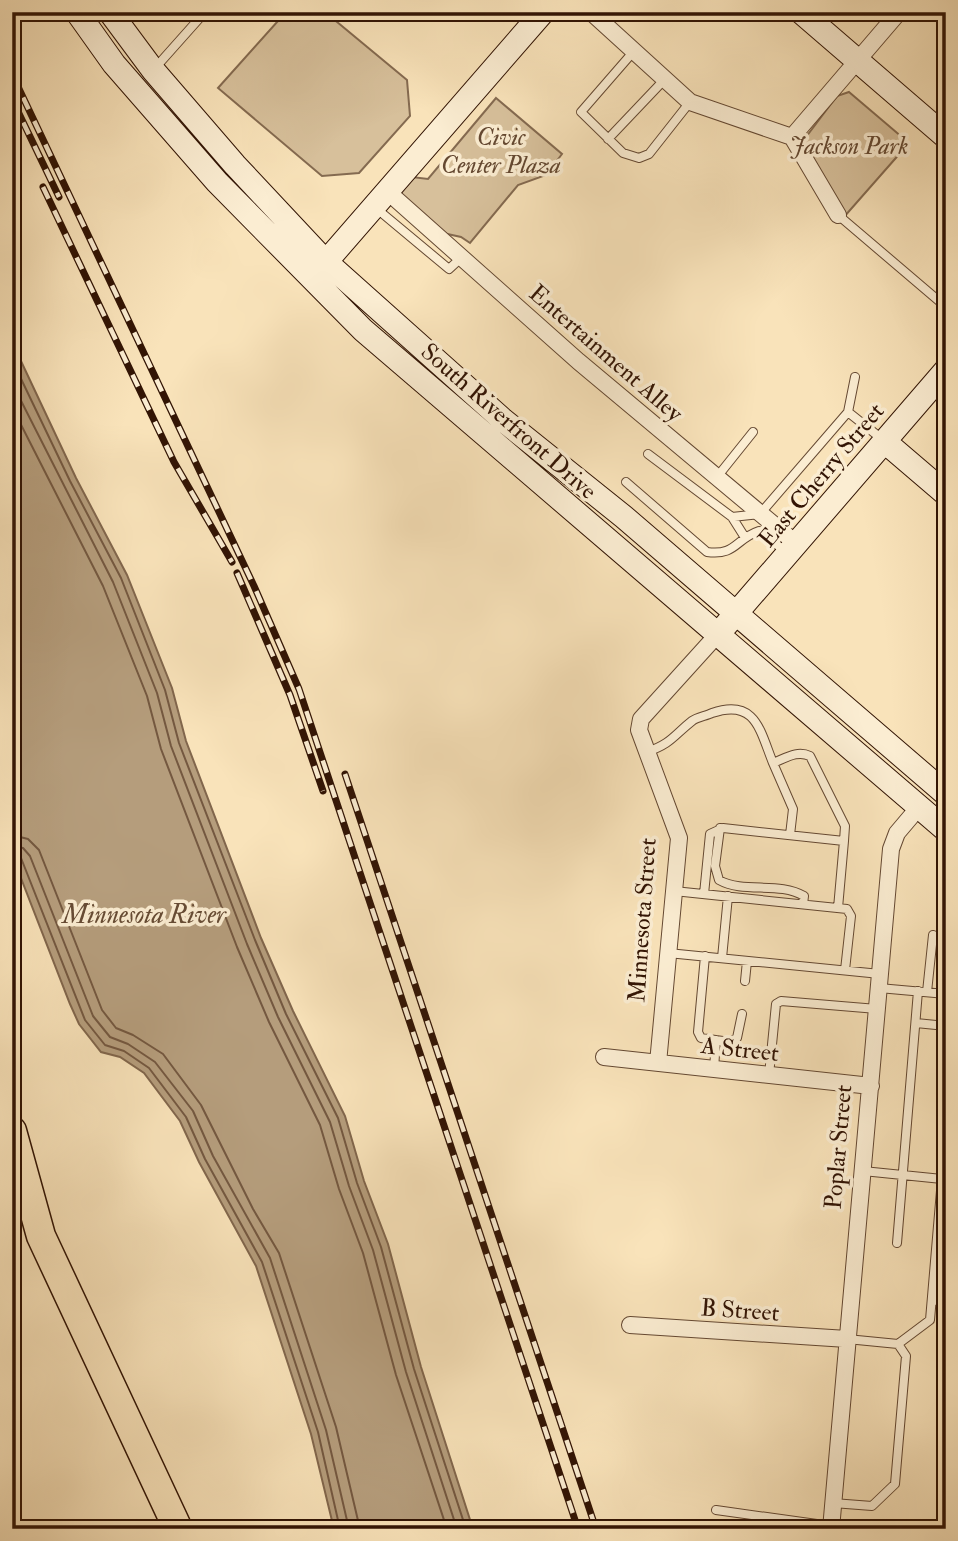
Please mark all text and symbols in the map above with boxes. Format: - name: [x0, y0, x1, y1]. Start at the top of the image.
- park label: Civic Center Plaza: [441, 122, 561, 181]
- park label: Jackson Park: [790, 131, 908, 162]
- street label: Entertainment Alley: [522, 278, 690, 429]
- street label: South Riverfront Drive: [414, 336, 603, 506]
- street label: East Cherry Street: [752, 396, 891, 554]
- street label: Minnesota Street: [621, 837, 664, 1003]
- water label: Minnesota River: [60, 899, 227, 931]
- street label: A Street: [698, 1030, 781, 1069]
- street label: Poplar Street: [818, 1083, 859, 1211]
- street label: B Street: [700, 1292, 780, 1329]

